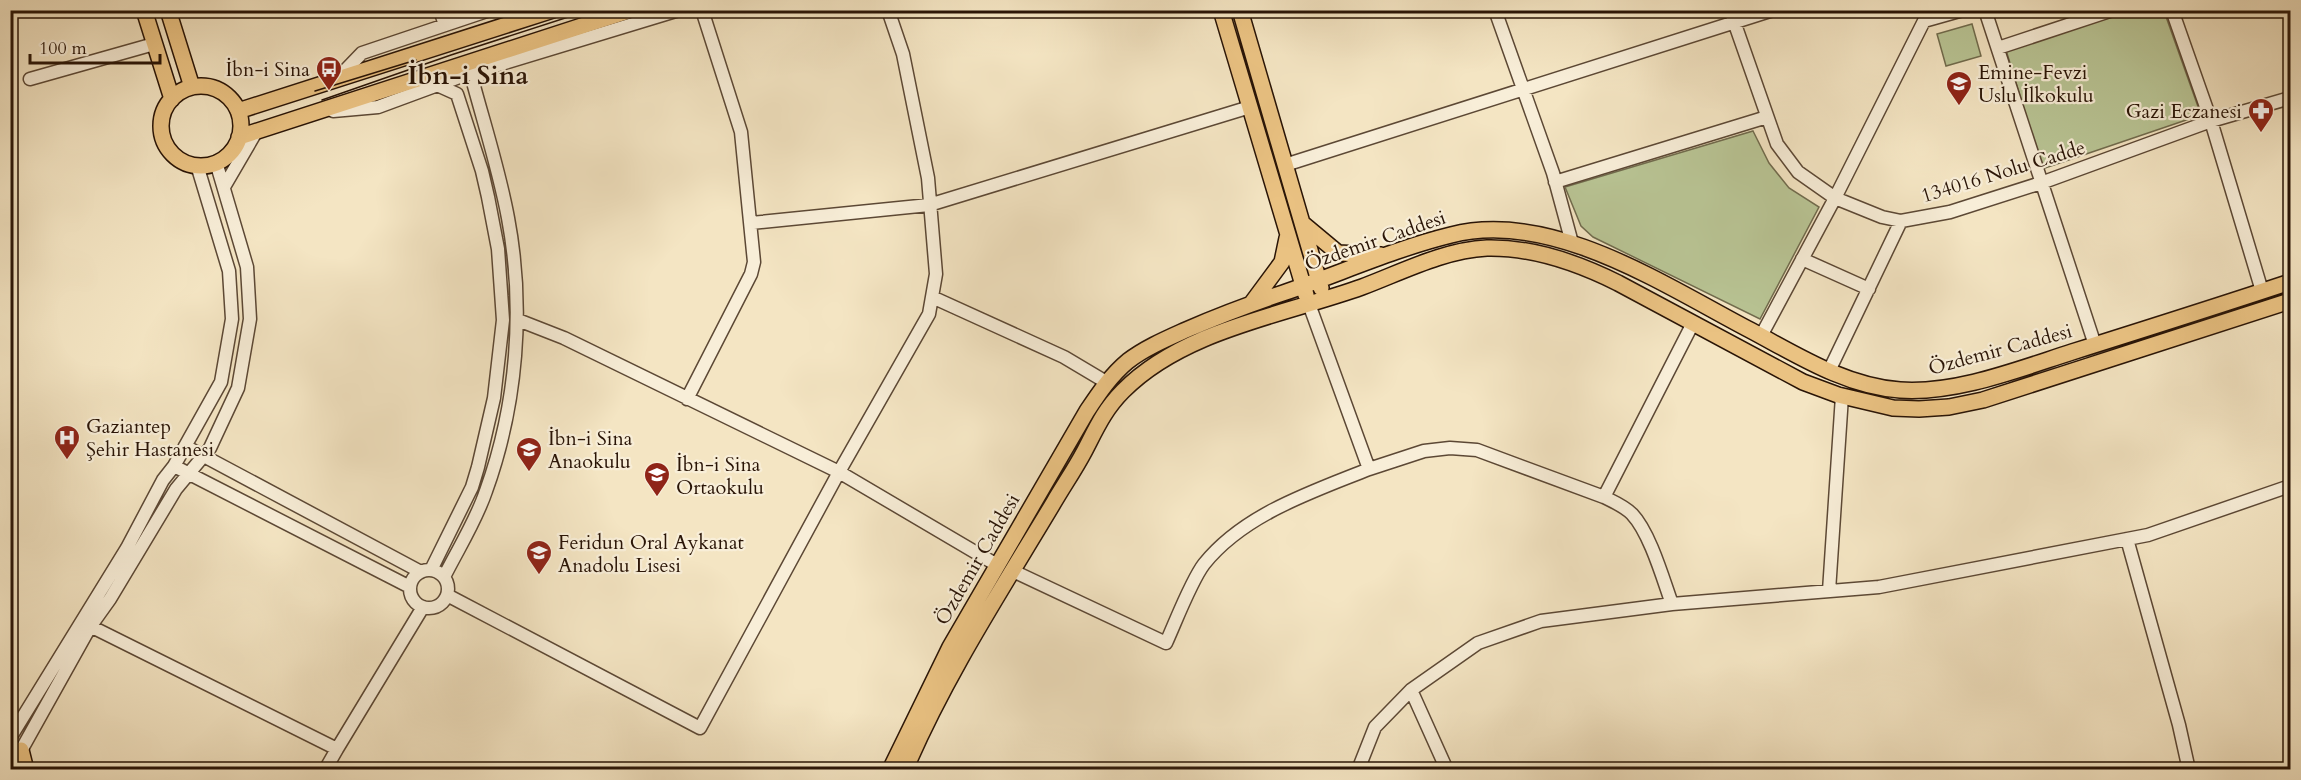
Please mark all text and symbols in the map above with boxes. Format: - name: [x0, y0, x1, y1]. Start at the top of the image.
- scale bar: [30, 27, 160, 65]
- text: 100 m: [39, 36, 87, 61]
- bus stop icon: İbn-i Sina: [314, 54, 344, 92]
- place label: İbn-i Sina: [226, 56, 310, 83]
- district label: İbn-i Sina: [408, 58, 529, 93]
- place label: Emine-Fevzi Uslu İlkokulu: [1978, 59, 2094, 109]
- school or university icon: Emine-Fevzi Uslu İlkokulu: [1944, 69, 1974, 107]
- pharmacy icon: Gazi Eczanesi: [2246, 96, 2276, 134]
- place label: Gazi Eczanesi: [2126, 98, 2242, 125]
- street label: 134016 Nolu Cadde: [1918, 134, 2089, 209]
- street label: Özdemir Caddesi: [1301, 204, 1450, 277]
- street label: Özdemir Caddesi: [1925, 317, 2075, 382]
- place label: Gaziantep Şehir Hastanesi: [86, 413, 215, 463]
- hospital icon: Gaziantep Şehir Hastanesi: [52, 423, 82, 461]
- place label: İbn-i Sina Anaokulu: [548, 425, 633, 475]
- school or university icon: İbn-i Sina Anaokulu: [514, 435, 544, 473]
- place label: İbn-i Sina Ortaokulu: [676, 451, 764, 501]
- school or university icon: İbn-i Sina Ortaokulu: [642, 460, 672, 498]
- street label: Özdemir Caddesi: [929, 488, 1026, 630]
- place label: Feridun Oral Aykanat Anadolu Lisesi: [558, 529, 745, 579]
- school or university icon: Feridun Oral Aykanat Anadolu Lisesi: [524, 538, 554, 576]

